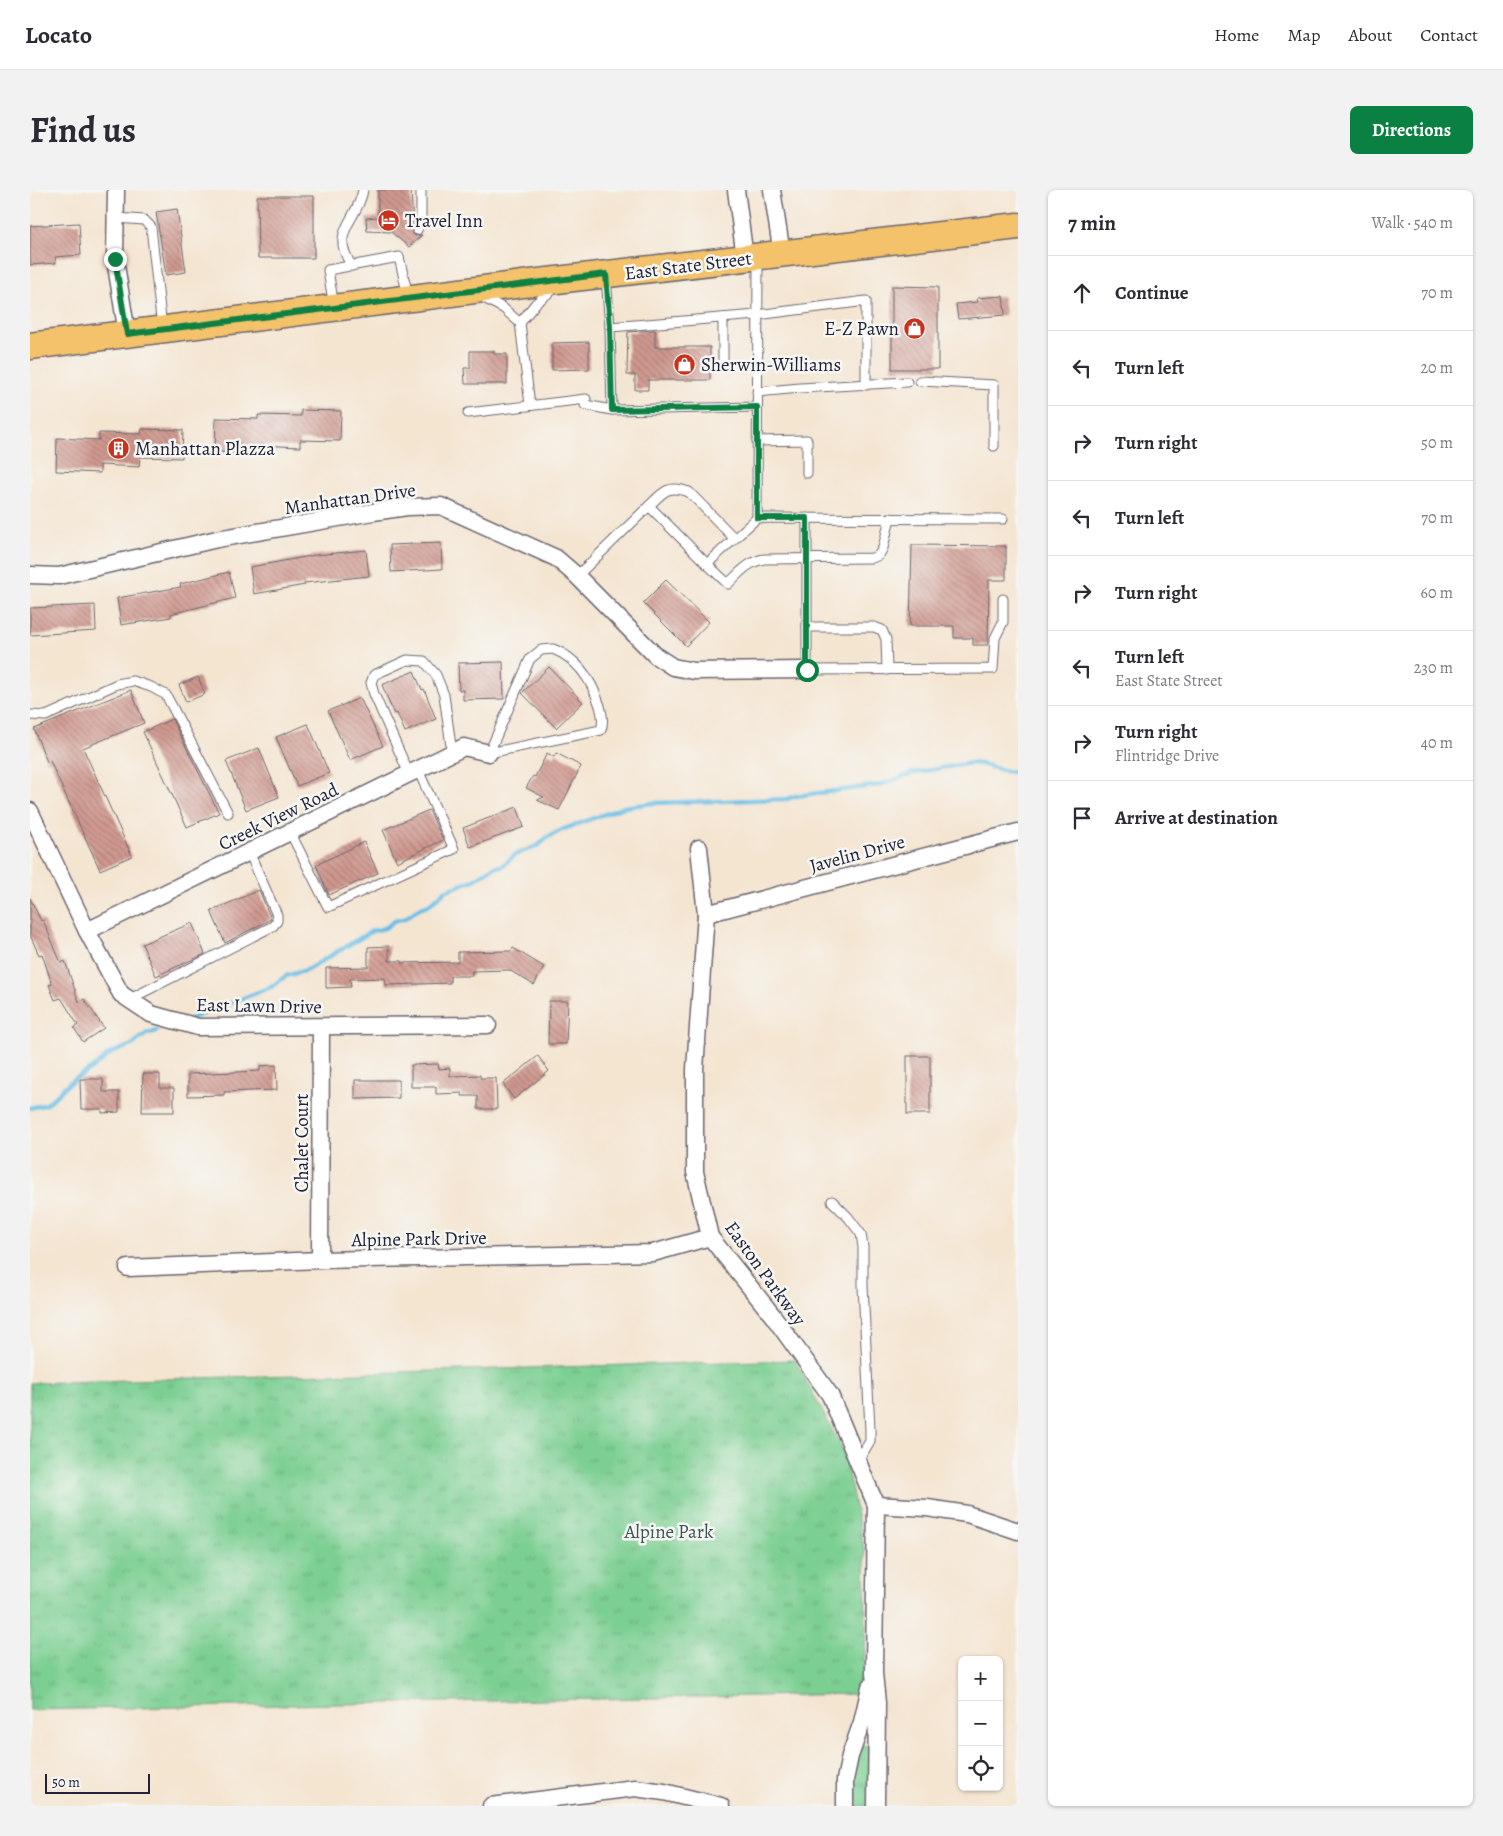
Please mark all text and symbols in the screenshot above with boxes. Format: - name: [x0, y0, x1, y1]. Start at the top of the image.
- text: Locato: [25, 19, 92, 51]
- text: Home: [1214, 23, 1259, 47]
- text: Map: [1287, 23, 1320, 47]
- text: About: [1348, 23, 1392, 47]
- text: Contact: [1420, 23, 1478, 47]
- text: Find us: [30, 106, 136, 154]
- button: Directions: [1350, 106, 1473, 154]
- hotel icon: Travel Inn: [377, 208, 401, 232]
- place label: Travel Inn: [405, 208, 483, 234]
- text: 7 min: [1068, 209, 1116, 237]
- text: Walk · 540 m: [1371, 212, 1453, 234]
- street label: East State Street: [623, 245, 753, 287]
- route end: [104, 248, 127, 271]
- icon: ahead: [1068, 279, 1096, 307]
- text: Continue: [1115, 280, 1189, 306]
- text: 70 m: [1421, 282, 1453, 304]
- place label: E-Z Pawn: [824, 316, 899, 342]
- shop icon: E-Z Pawn: [903, 316, 927, 340]
- shop icon: Sherwin-Williams: [673, 352, 697, 376]
- place label: Sherwin-Williams: [701, 352, 841, 378]
- icon: left: [1068, 354, 1096, 382]
- text: Turn left: [1115, 355, 1184, 381]
- text: 20 m: [1420, 357, 1453, 379]
- icon: right: [1068, 429, 1096, 457]
- text: Turn right: [1115, 430, 1197, 456]
- text: 50 m: [1421, 432, 1453, 454]
- building icon: Manhattan Plazza: [107, 436, 131, 460]
- place label: Manhattan Plazza: [135, 436, 275, 462]
- street label: Manhattan Drive: [283, 477, 418, 521]
- icon: left: [1068, 504, 1096, 532]
- text: Turn left: [1115, 505, 1184, 531]
- text: 70 m: [1421, 507, 1453, 529]
- icon: right: [1068, 579, 1096, 607]
- text: Turn right: [1115, 580, 1197, 606]
- text: 60 m: [1421, 582, 1453, 604]
- text: Turn left: [1115, 644, 1184, 670]
- icon: left: [1068, 654, 1096, 682]
- text: 230 m: [1414, 657, 1453, 679]
- route start: [796, 659, 819, 682]
- text: East State Street: [1115, 670, 1223, 692]
- text: Turn right: [1115, 719, 1197, 745]
- icon: right: [1068, 729, 1096, 757]
- text: 40 m: [1421, 732, 1453, 754]
- text: Flintridge Drive: [1115, 745, 1219, 767]
- street label: Creek View Road: [214, 776, 343, 857]
- icon: arrive: [1068, 804, 1096, 832]
- text: Arrive at destination: [1115, 805, 1278, 831]
- street label: Javelin Drive: [807, 829, 908, 879]
- street label: East Lawn Drive: [196, 992, 322, 1020]
- street label: Chalet Court: [289, 1094, 315, 1192]
- street label: Easton Parkway: [719, 1216, 812, 1331]
- street label: Alpine Park Drive: [350, 1225, 487, 1253]
- park label: Alpine Park: [623, 1519, 714, 1545]
- map controls: [958, 1656, 1003, 1791]
- button: +: [958, 1656, 1003, 1701]
- button: −: [958, 1701, 1003, 1746]
- button: locate: [958, 1746, 1003, 1791]
- scale bar: [45, 1771, 150, 1794]
- text: 50 m: [52, 1773, 80, 1792]

